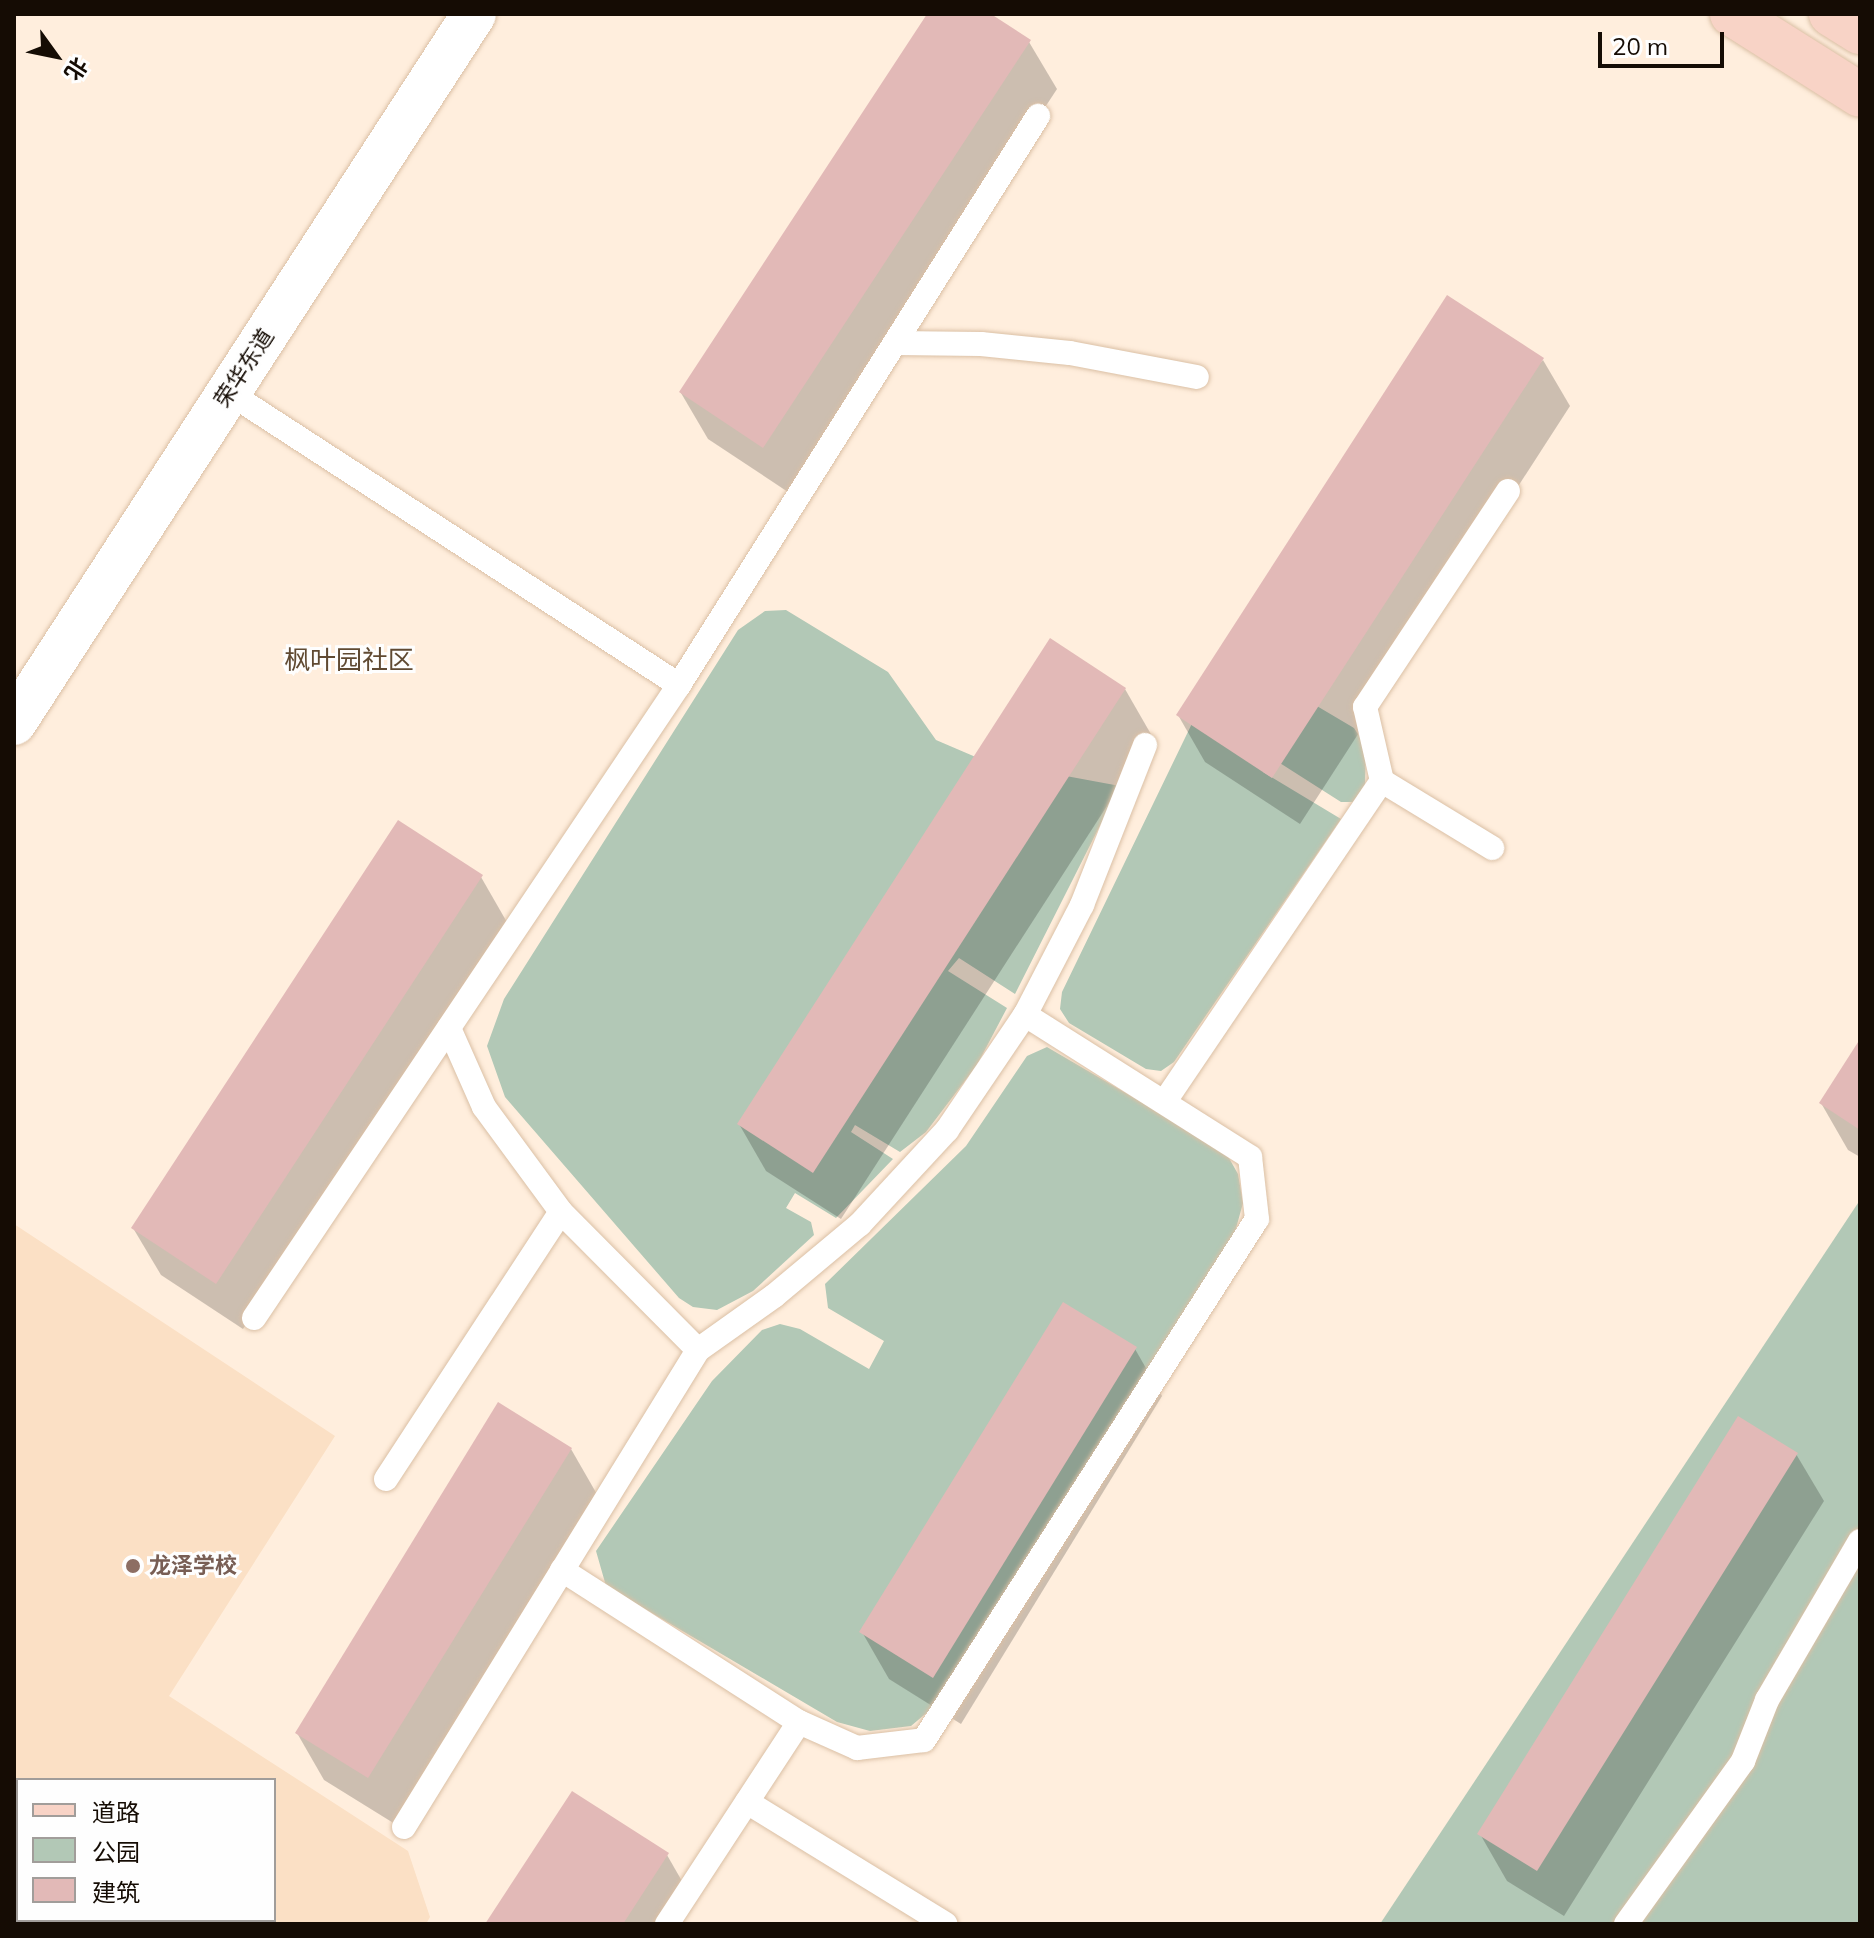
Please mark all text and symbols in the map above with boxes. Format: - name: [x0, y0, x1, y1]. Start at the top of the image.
- north arrow: [16, 16, 96, 96]
- scale bar: [1602, 16, 1728, 66]
- text: 20 m: [1612, 31, 1668, 61]
- text: 北: [58, 52, 94, 86]
- street label: 荣华东道: [209, 324, 279, 412]
- district label: 枫叶园社区: [284, 644, 414, 676]
- place label: 龙泽学校: [149, 1553, 237, 1579]
- marker: 龙泽学校: [124, 1557, 142, 1575]
- legend: [16, 1778, 276, 1922]
- text: 道路: [92, 1797, 140, 1827]
- text: 公园: [92, 1837, 140, 1867]
- text: 建筑: [92, 1877, 140, 1907]

